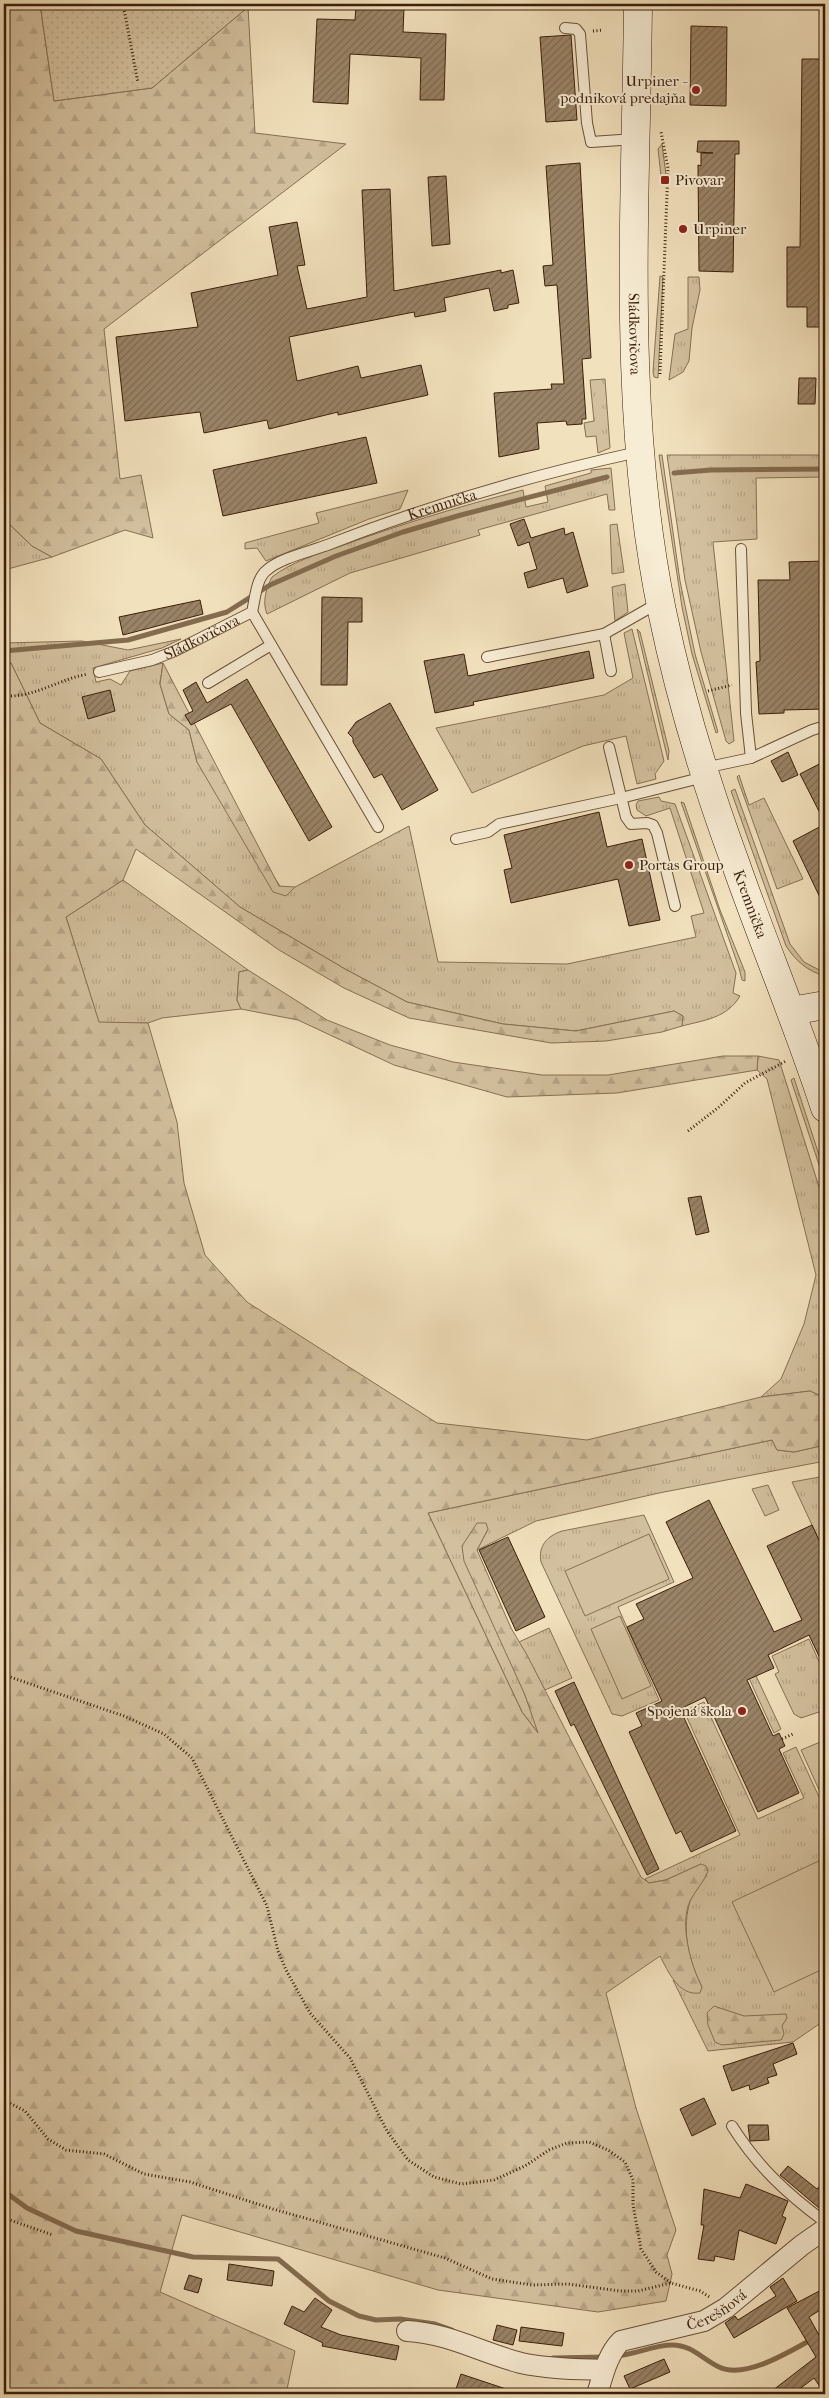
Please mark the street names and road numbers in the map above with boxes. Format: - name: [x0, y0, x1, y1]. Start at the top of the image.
- street label: Sládkovičova: [625, 293, 644, 376]
- street label: Kremnička: [405, 485, 480, 524]
- street label: Sládkovičova: [161, 610, 243, 663]
- street label: Kremnička: [729, 867, 771, 942]
- street label: Čerešňová: [685, 2285, 751, 2334]

